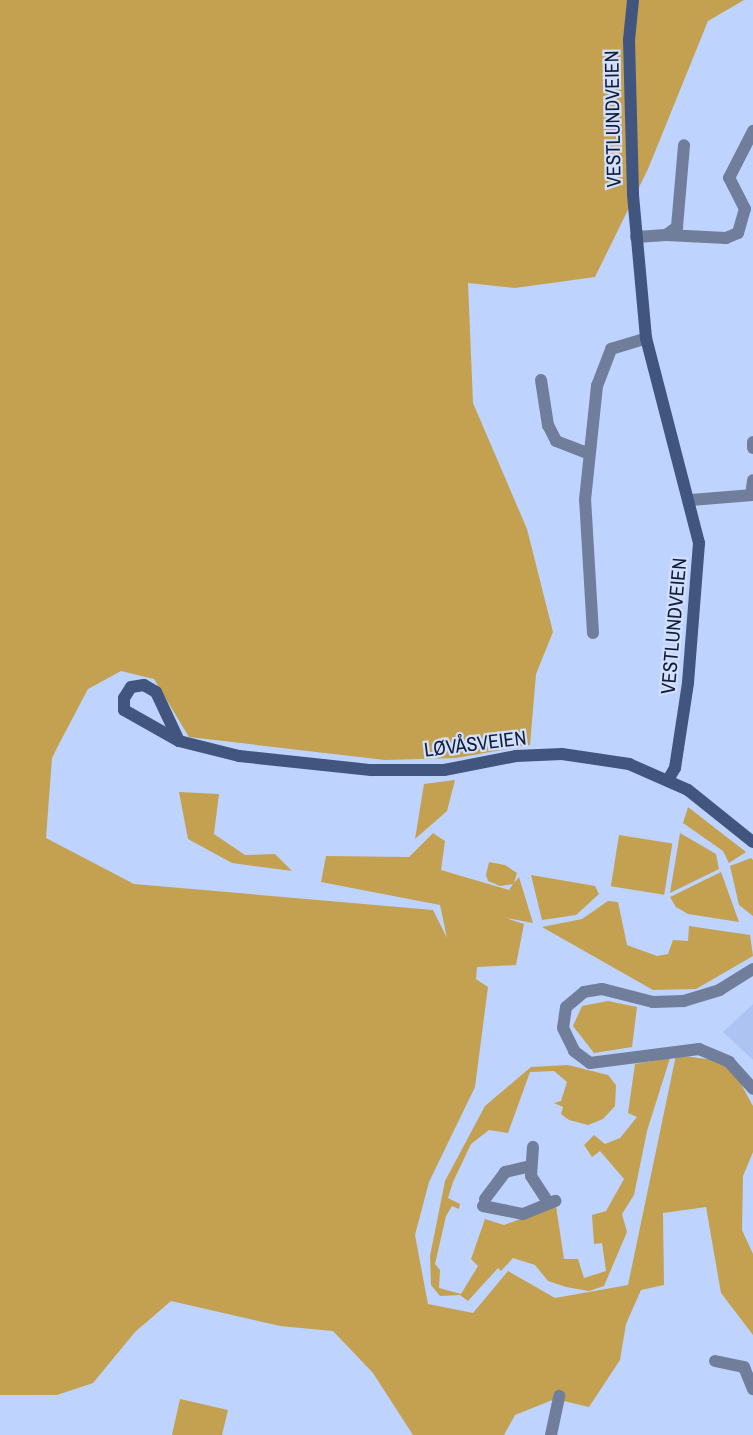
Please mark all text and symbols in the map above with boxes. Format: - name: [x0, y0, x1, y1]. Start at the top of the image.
- street label: VESTLUNDVEIEN: [599, 50, 625, 188]
- street label: VESTLUNDVEIEN: [655, 557, 691, 695]
- street label: LØVÅSVEIEN: [423, 725, 527, 761]

